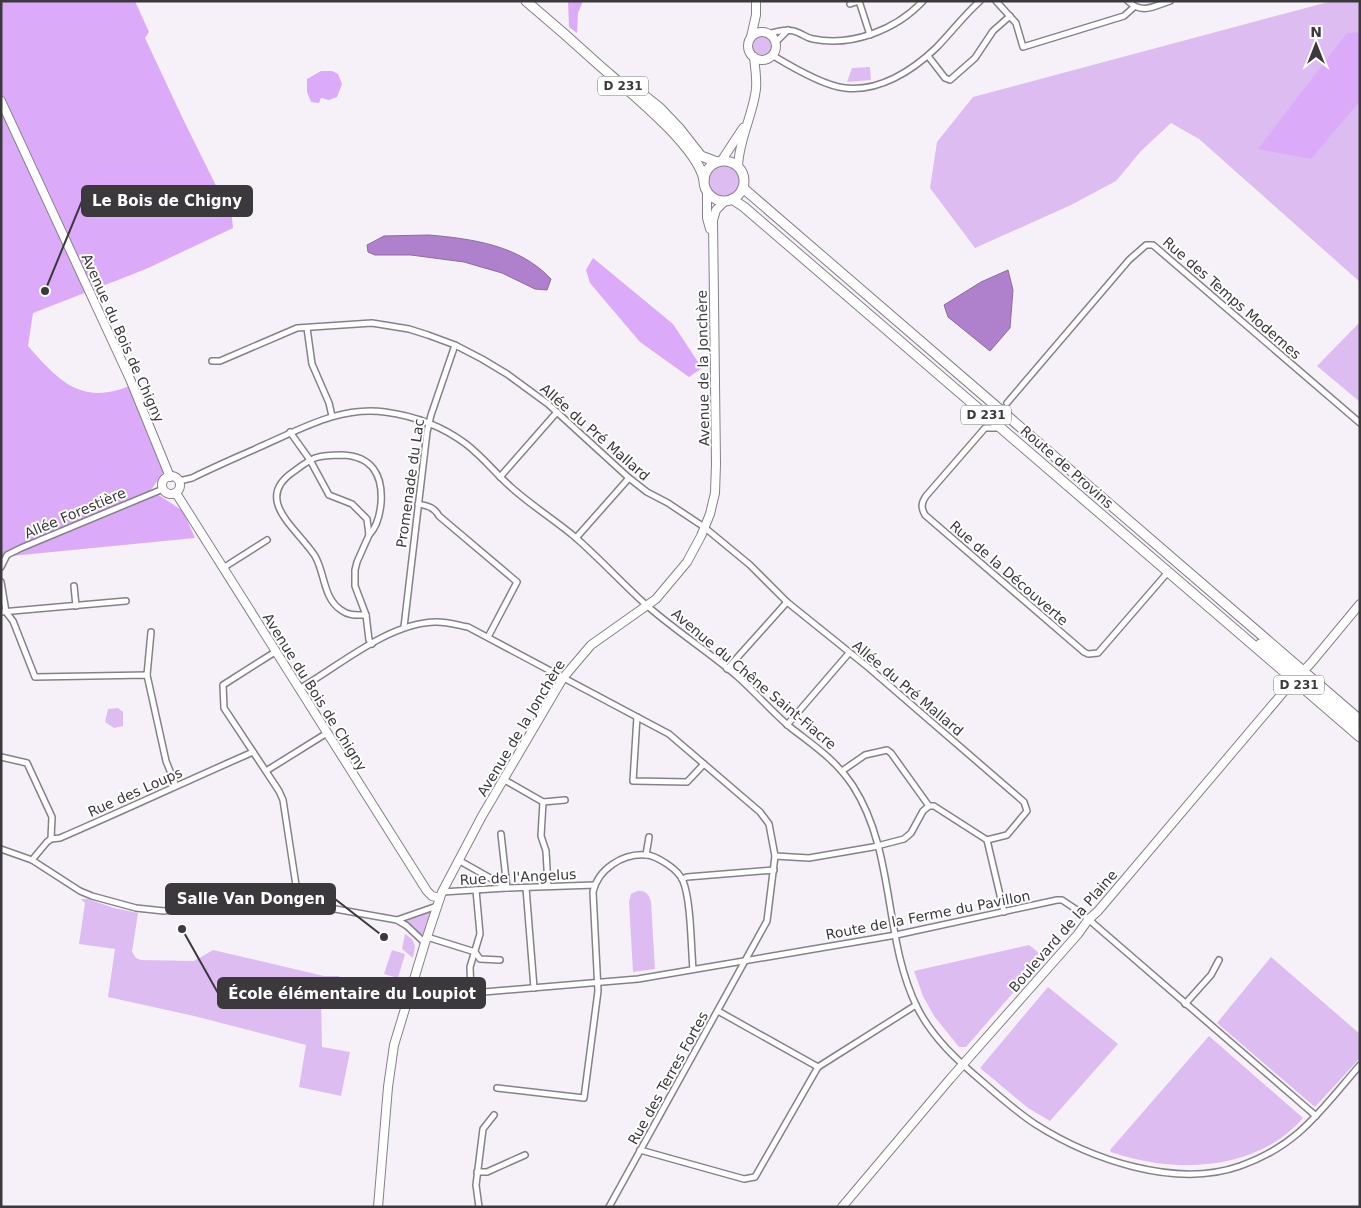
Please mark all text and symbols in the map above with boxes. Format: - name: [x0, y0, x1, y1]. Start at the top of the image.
- north arrow: [1291, 20, 1341, 70]
- text: N: [1310, 24, 1322, 40]
- road number: D 231: [598, 76, 648, 95]
- callout: Le Bois de Chigny: [82, 186, 252, 216]
- text: Le Bois de Chigny: [92, 192, 242, 210]
- street label: Rue des Temps Modernes: [1160, 234, 1304, 362]
- street label: Avenue du Bois de Chigny: [78, 251, 168, 425]
- street label: Avenue de la Jonchère: [694, 290, 712, 446]
- street label: Allée du Pré Mallard: [537, 380, 653, 484]
- road number: D 231: [961, 406, 1011, 424]
- street label: Promenade du Lac: [393, 417, 427, 549]
- street label: Route de Provins: [1017, 422, 1117, 512]
- street label: Allée Forestière: [22, 484, 128, 542]
- street label: Rue de la Découverte: [947, 517, 1071, 629]
- street label: Avenue du Chêne Saint-Fiacre: [668, 605, 840, 753]
- street label: Avenue du Bois de Chigny: [260, 610, 370, 774]
- street label: Allée du Pré Mallard: [849, 637, 967, 739]
- street label: Avenue de la Jonchère: [474, 657, 568, 799]
- road number: D 231: [1274, 676, 1324, 694]
- street label: Rue des Loups: [85, 764, 185, 820]
- street label: Rue de l'Angelus: [459, 866, 577, 888]
- street label: Boulevard de la Plaine: [1006, 867, 1120, 995]
- callout: Salle Van Dongen: [166, 884, 335, 914]
- street label: Route de la Ferme du Pavillon: [824, 887, 1032, 943]
- text: Salle Van Dongen: [177, 890, 325, 908]
- callout: École élémentaire du Loupiot: [218, 978, 485, 1008]
- text: École élémentaire du Loupiot: [228, 984, 476, 1003]
- street label: Rue des Terres Fortes: [625, 1009, 711, 1147]

